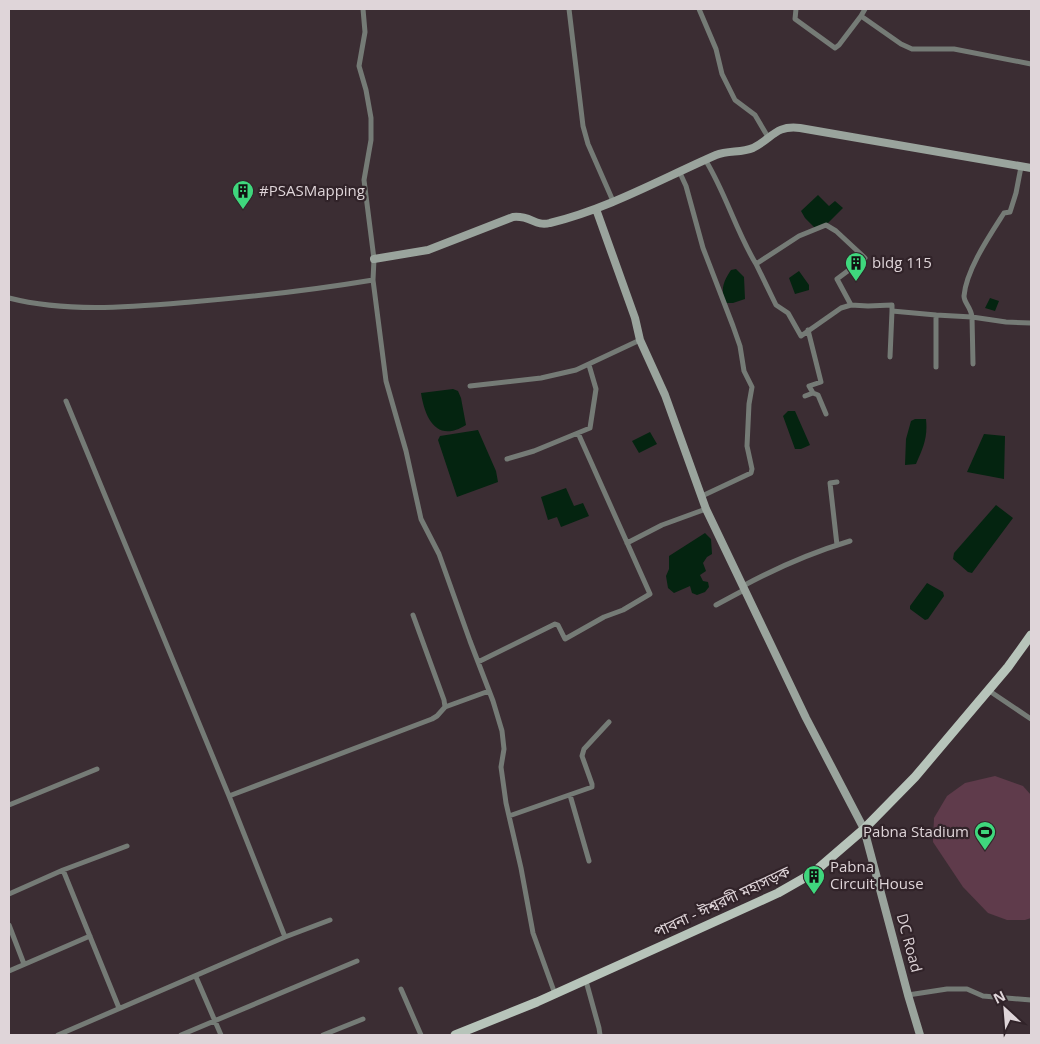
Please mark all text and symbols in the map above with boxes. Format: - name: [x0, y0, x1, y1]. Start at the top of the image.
- building icon: #PSASMapping: [231, 179, 255, 210]
- place label: #PSASMapping: [259, 180, 365, 200]
- building icon: bldg 115: [844, 251, 868, 282]
- place label: bldg 115: [872, 252, 932, 272]
- sports icon: Pabna Stadium: [973, 820, 997, 851]
- place label: Pabna Stadium: [863, 821, 969, 841]
- place label: Pabna Circuit House: [830, 856, 924, 893]
- street label: পাবনা - ঈশ্বরদী মহাসড়ক: [650, 860, 794, 941]
- building icon: Pabna Circuit House: [802, 864, 826, 895]
- street label: DC Road: [893, 911, 927, 974]
- north arrow: [980, 984, 1030, 1034]
- text: N: [990, 986, 1008, 1008]

